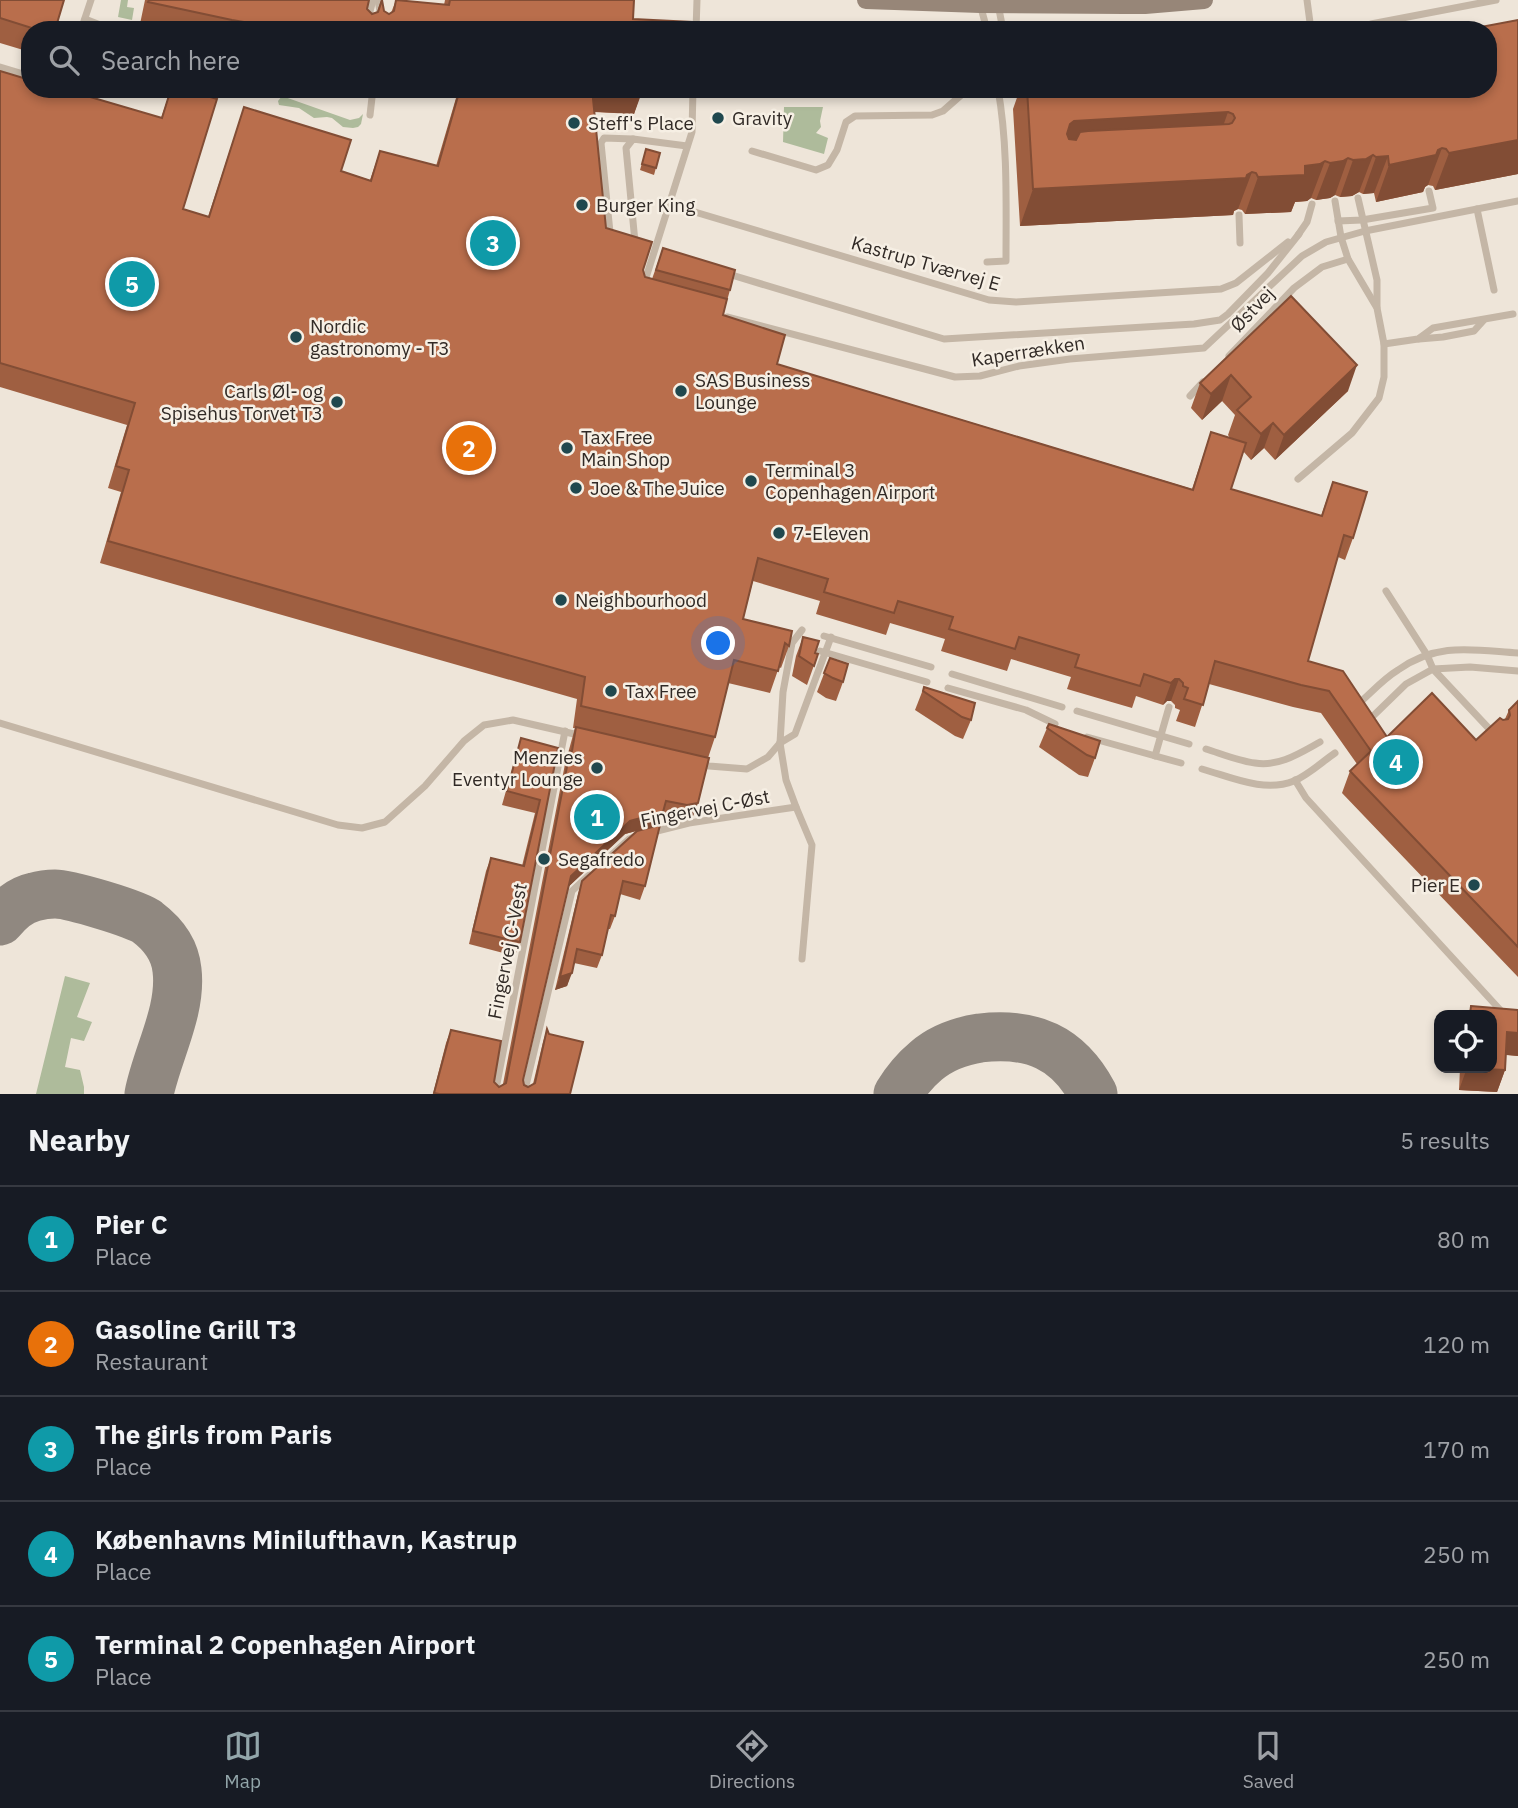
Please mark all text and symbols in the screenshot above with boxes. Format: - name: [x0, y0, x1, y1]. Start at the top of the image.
- search box: [21, 21, 1497, 98]
- icon: search: [45, 41, 83, 79]
- text: Search here: [101, 43, 240, 77]
- place label: Gravity: [732, 106, 793, 130]
- marker: Gravity: [710, 110, 726, 126]
- place label: Steff's Place: [588, 111, 694, 135]
- marker: Steff's Place: [566, 115, 582, 131]
- place label: Burger King: [596, 193, 695, 217]
- marker: Burger King: [574, 197, 590, 213]
- pin: 3: [470, 217, 516, 269]
- street label: Kastrup Tværvej E: [849, 230, 1003, 296]
- pin: 5: [109, 258, 155, 310]
- street label: Østvej: [1225, 281, 1279, 337]
- place label: Nordic gastronomy - T3: [310, 314, 450, 360]
- marker: Nordic gastronomy - T3: [288, 329, 304, 345]
- street label: Kaperrækken: [970, 330, 1086, 372]
- place label: SAS Business Lounge: [695, 368, 811, 414]
- place label: Carls Øl- og Spisehus Torvet T3: [161, 379, 323, 425]
- marker: SAS Business Lounge: [673, 383, 689, 399]
- marker: Carls Øl- og Spisehus Torvet T3: [329, 394, 345, 410]
- pin: 2: [446, 422, 492, 474]
- place label: Tax Free Main Shop: [581, 425, 670, 471]
- marker: Tax Free Main Shop: [559, 440, 575, 456]
- place label: Terminal 3 Copenhagen Airport: [765, 458, 936, 504]
- marker: Terminal 3 Copenhagen Airport: [743, 473, 759, 489]
- place label: Joe & The Juice: [590, 476, 725, 500]
- marker: Joe & The Juice: [568, 480, 584, 496]
- place label: 7-Eleven: [793, 521, 869, 545]
- marker: 7-Eleven: [771, 525, 787, 541]
- place label: Neighbourhood: [575, 588, 707, 612]
- marker: Neighbourhood: [553, 592, 569, 608]
- your location: [701, 626, 735, 660]
- place label: Tax Free: [625, 679, 697, 703]
- marker: Tax Free: [603, 683, 619, 699]
- pin: 4: [1373, 736, 1419, 788]
- place label: Menzies Eventyr Lounge: [452, 745, 583, 791]
- marker: Menzies Eventyr Lounge: [589, 760, 605, 776]
- street label: Fingervej C-Øst: [638, 784, 772, 832]
- pin: 1: [574, 791, 620, 843]
- place label: Segafredo: [558, 847, 645, 871]
- marker: Segafredo: [536, 851, 552, 867]
- place label: Pier E: [1411, 873, 1460, 897]
- marker: Pier E: [1466, 877, 1482, 893]
- street label: Fingervej C-Vest: [482, 881, 532, 1021]
- map controls: [1434, 1010, 1497, 1073]
- button: locate: [1434, 1010, 1497, 1073]
- text: Nearby: [28, 1120, 130, 1159]
- text: 5 results: [1400, 1125, 1490, 1155]
- text: Pier C: [95, 1207, 168, 1241]
- text: 1: [44, 1224, 58, 1254]
- text: 80 m: [1437, 1224, 1490, 1254]
- text: Place: [95, 1241, 152, 1271]
- text: Gasoline Grill T3: [95, 1312, 297, 1346]
- text: 2: [44, 1329, 58, 1359]
- text: 120 m: [1423, 1329, 1490, 1359]
- text: Restaurant: [95, 1346, 208, 1376]
- text: The girls from Paris: [95, 1417, 332, 1451]
- text: 3: [44, 1434, 58, 1464]
- text: 170 m: [1423, 1434, 1490, 1464]
- text: Place: [95, 1451, 152, 1481]
- text: Københavns Minilufthavn, Kastrup: [95, 1522, 517, 1556]
- text: 4: [44, 1539, 58, 1569]
- text: 250 m: [1423, 1539, 1490, 1569]
- text: Place: [95, 1556, 152, 1586]
- text: Terminal 2 Copenhagen Airport: [95, 1627, 475, 1661]
- text: 5: [44, 1644, 58, 1674]
- text: 250 m: [1423, 1644, 1490, 1674]
- text: Place: [95, 1661, 152, 1691]
- tab: Map: [224, 1727, 262, 1793]
- tab: Directions: [709, 1727, 795, 1793]
- tab: Saved: [1243, 1727, 1294, 1793]

